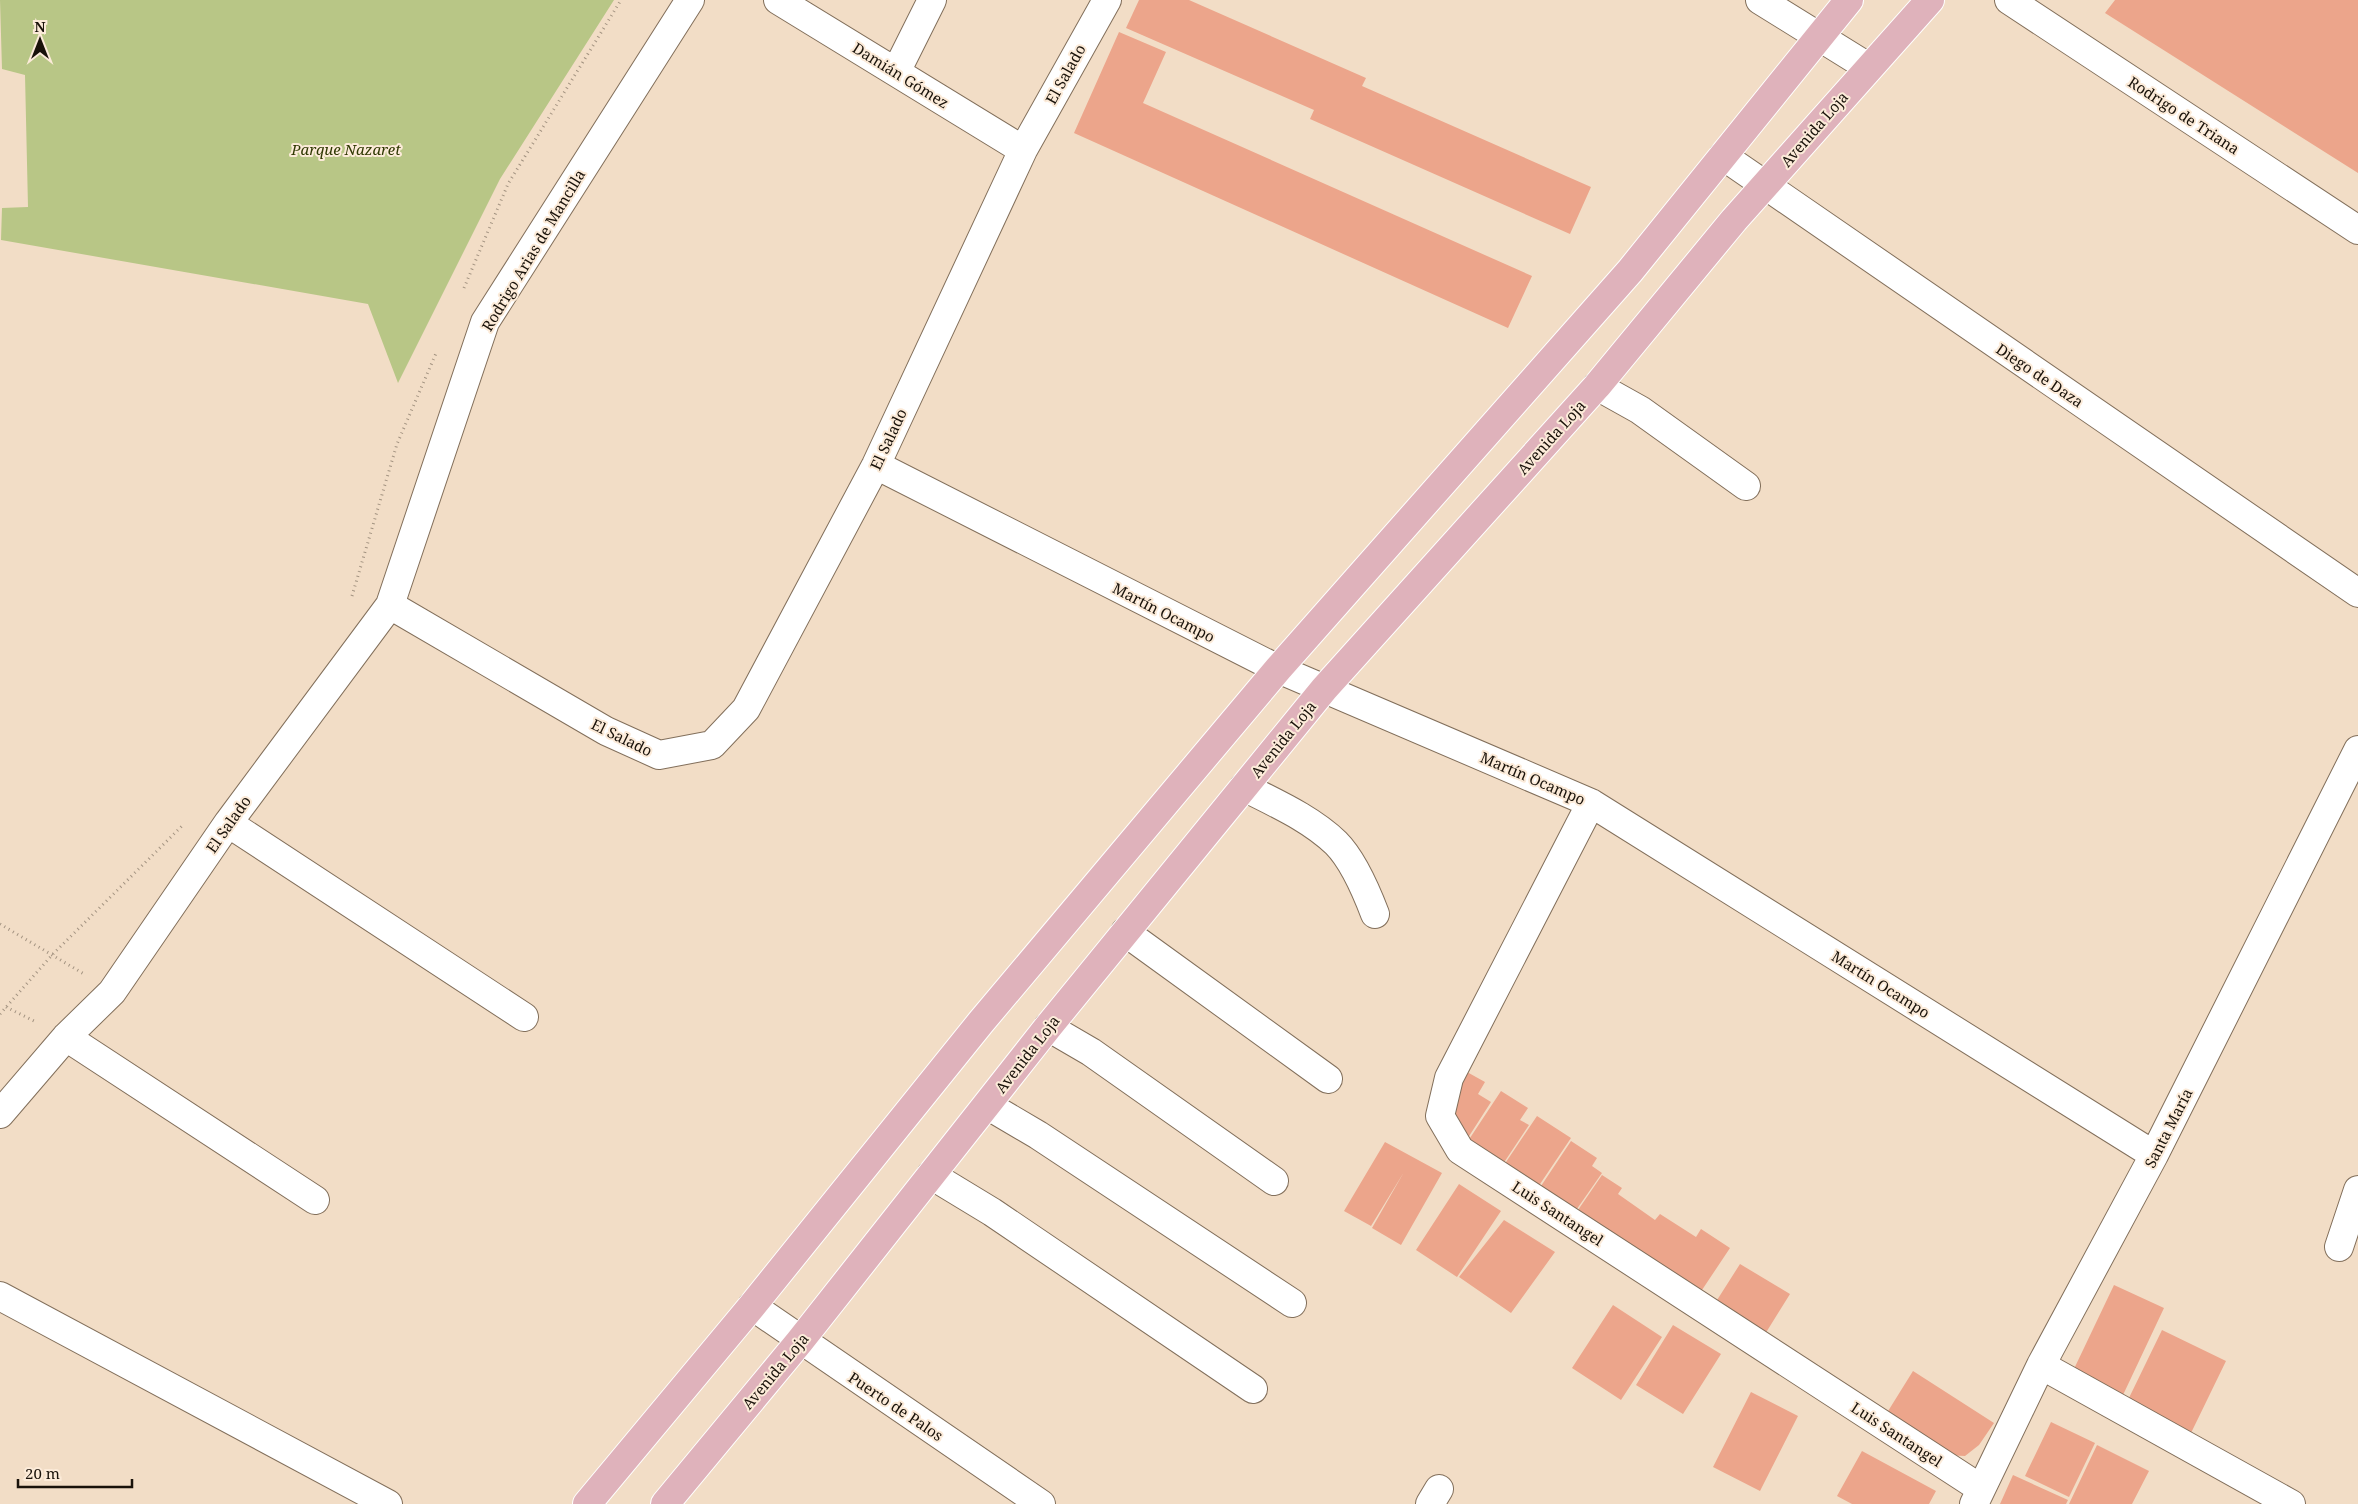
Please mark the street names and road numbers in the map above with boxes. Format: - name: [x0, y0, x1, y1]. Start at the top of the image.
- street label: Damián Gómez: [849, 37, 953, 113]
- street label: El Salado: [1040, 41, 1090, 107]
- street label: Rodrigo de Triana: [2124, 71, 2244, 159]
- street label: Avenida Loja: [1776, 87, 1852, 171]
- street label: Rodrigo Arias de Mancilla: [477, 166, 589, 334]
- street label: Diego de Daza: [1993, 338, 2087, 412]
- street label: Avenida Loja: [1512, 396, 1590, 478]
- street label: El Salado: [865, 405, 911, 473]
- street label: Martín Ocampo: [1109, 578, 1219, 646]
- street label: Avenida Loja: [1246, 696, 1320, 782]
- street label: El Salado: [588, 714, 656, 760]
- street label: Martín Ocampo: [1477, 747, 1589, 809]
- street label: El Salado: [201, 791, 255, 857]
- street label: Martín Ocampo: [1828, 946, 1934, 1022]
- street label: Avenida Loja: [990, 1011, 1064, 1097]
- street label: Santa María: [2139, 1085, 2197, 1171]
- street label: Luis Santangel: [1509, 1176, 1608, 1250]
- street label: Avenida Loja: [737, 1329, 813, 1413]
- street label: Puerto de Palos: [845, 1367, 947, 1445]
- street label: Luis Santangel: [1848, 1397, 1947, 1471]

